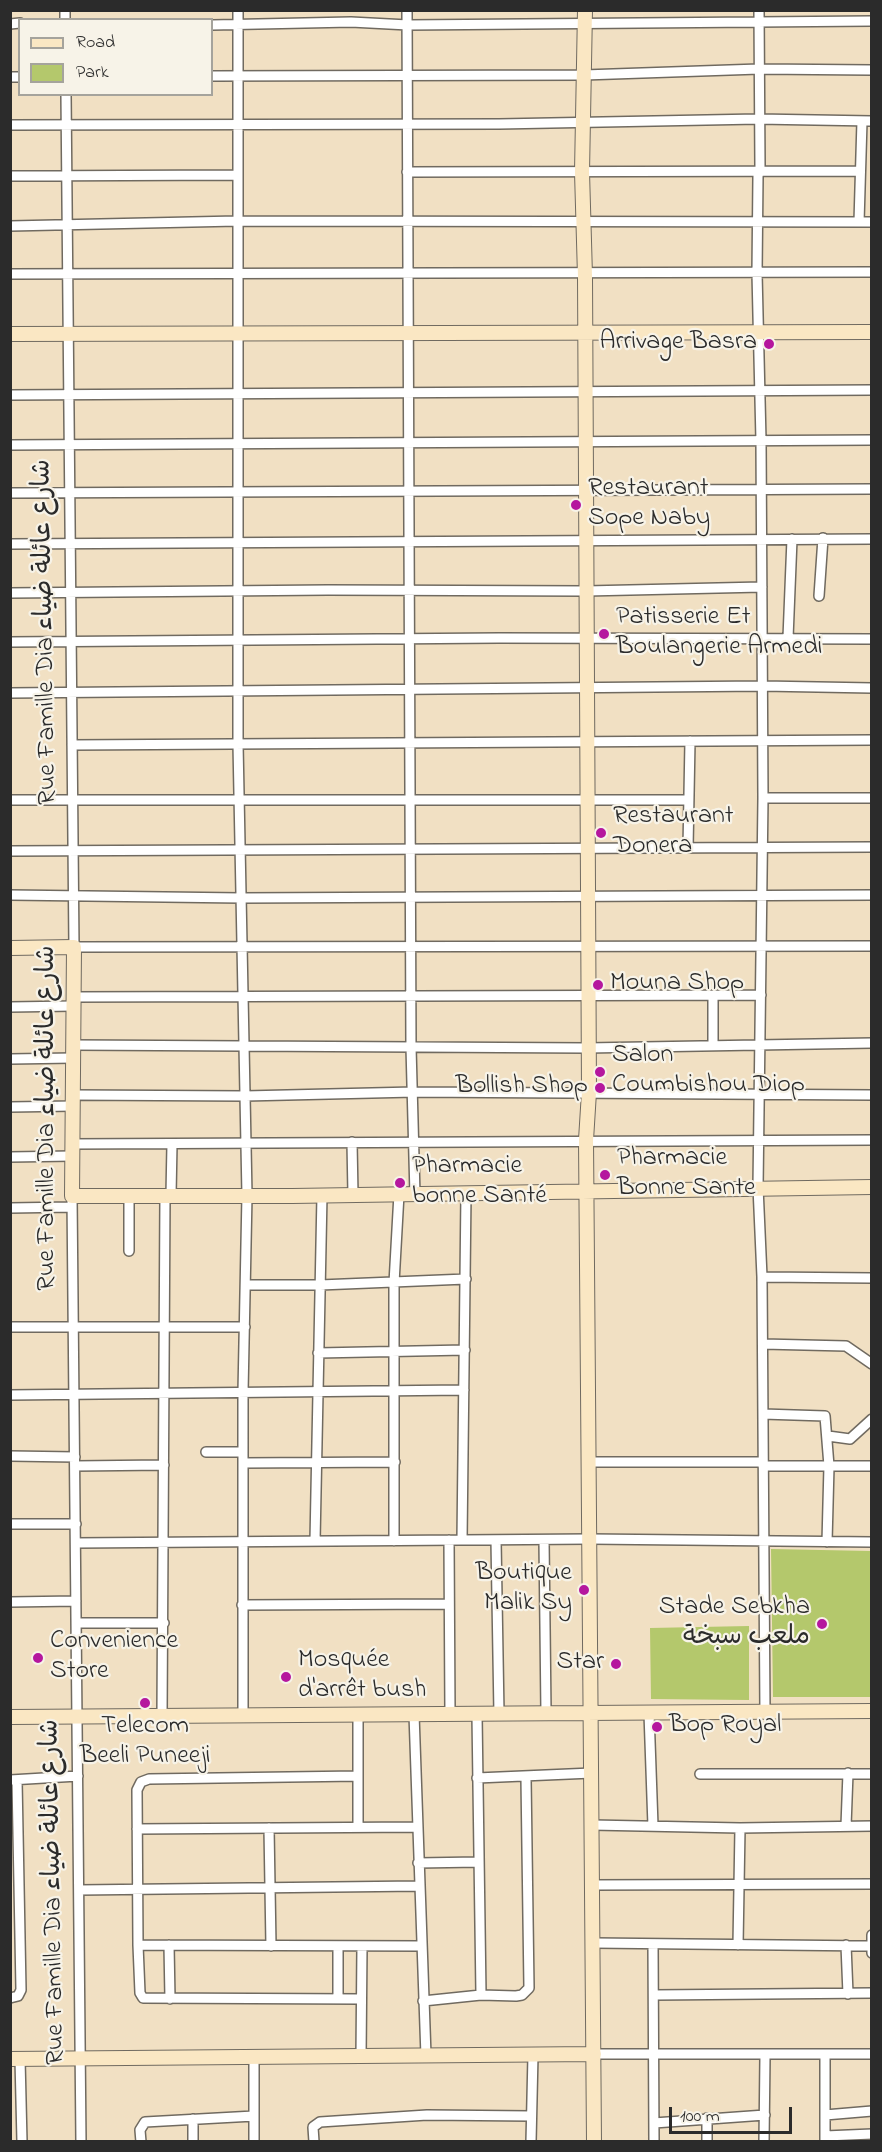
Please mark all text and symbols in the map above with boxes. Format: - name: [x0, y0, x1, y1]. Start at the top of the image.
- legend: [18, 18, 213, 96]
- text: Road: [76, 30, 115, 56]
- text: Park: [76, 60, 109, 86]
- place label: Arrivage Basra: [599, 328, 757, 360]
- marker: Arrivage Basra: [762, 337, 776, 351]
- street label: Rue Famille Dia شارع عائلة ضياء: [28, 459, 66, 805]
- place label: Restaurant Sope Naby: [588, 474, 710, 536]
- marker: Restaurant Sope Naby: [569, 498, 583, 512]
- place label: Patisserie Et Boulangerie Armedi: [616, 603, 822, 664]
- marker: Patisserie Et Boulangerie Armedi: [597, 627, 611, 641]
- place label: Restaurant Donera: [613, 802, 733, 864]
- marker: Restaurant Donera: [594, 826, 608, 840]
- street label: Rue Famille Dia شارع عائلة ضياء: [33, 945, 65, 1291]
- place label: Mouna Shop: [610, 969, 744, 1001]
- marker: Mouna Shop: [591, 978, 605, 992]
- place label: Salon Coumbishou Diop: [612, 1041, 805, 1102]
- marker: Salon Coumbishou Diop: [593, 1065, 607, 1079]
- place label: Bollish Shop: [456, 1072, 588, 1104]
- marker: Bollish Shop: [593, 1081, 607, 1095]
- place label: Pharmacie Bonne Sante: [617, 1144, 756, 1206]
- place label: Pharmacie bonne Santé: [412, 1152, 547, 1214]
- marker: Pharmacie Bonne Sante: [598, 1168, 612, 1182]
- marker: Pharmacie bonne Santé: [393, 1176, 407, 1190]
- place label: Boutique Malik Sy: [476, 1559, 572, 1620]
- marker: Boutique Malik Sy: [577, 1583, 591, 1597]
- place label: Stade Sebkha ملعب سبخة: [659, 1593, 810, 1654]
- marker: Stade Sebkha ملعب سبخة: [815, 1617, 829, 1631]
- place label: Convenience Store: [50, 1627, 178, 1688]
- place label: Mosquée d'arrêt bush: [298, 1646, 426, 1708]
- place label: Star: [556, 1648, 604, 1680]
- marker: Convenience Store: [31, 1651, 45, 1665]
- marker: Star: [609, 1657, 623, 1671]
- marker: Mosquée d'arrêt bush: [279, 1670, 293, 1684]
- marker: Telecom Beeli Puneeji: [138, 1696, 152, 1710]
- place label: Bop Royal: [669, 1711, 781, 1743]
- place label: Telecom Beeli Puneeji: [80, 1712, 210, 1774]
- street label: Rue Famille Dia شارع عائلة ضياء: [36, 1719, 74, 2065]
- marker: Bop Royal: [650, 1720, 664, 1734]
- scale bar: [672, 2095, 795, 2133]
- text: 100 m: [680, 2104, 720, 2130]

